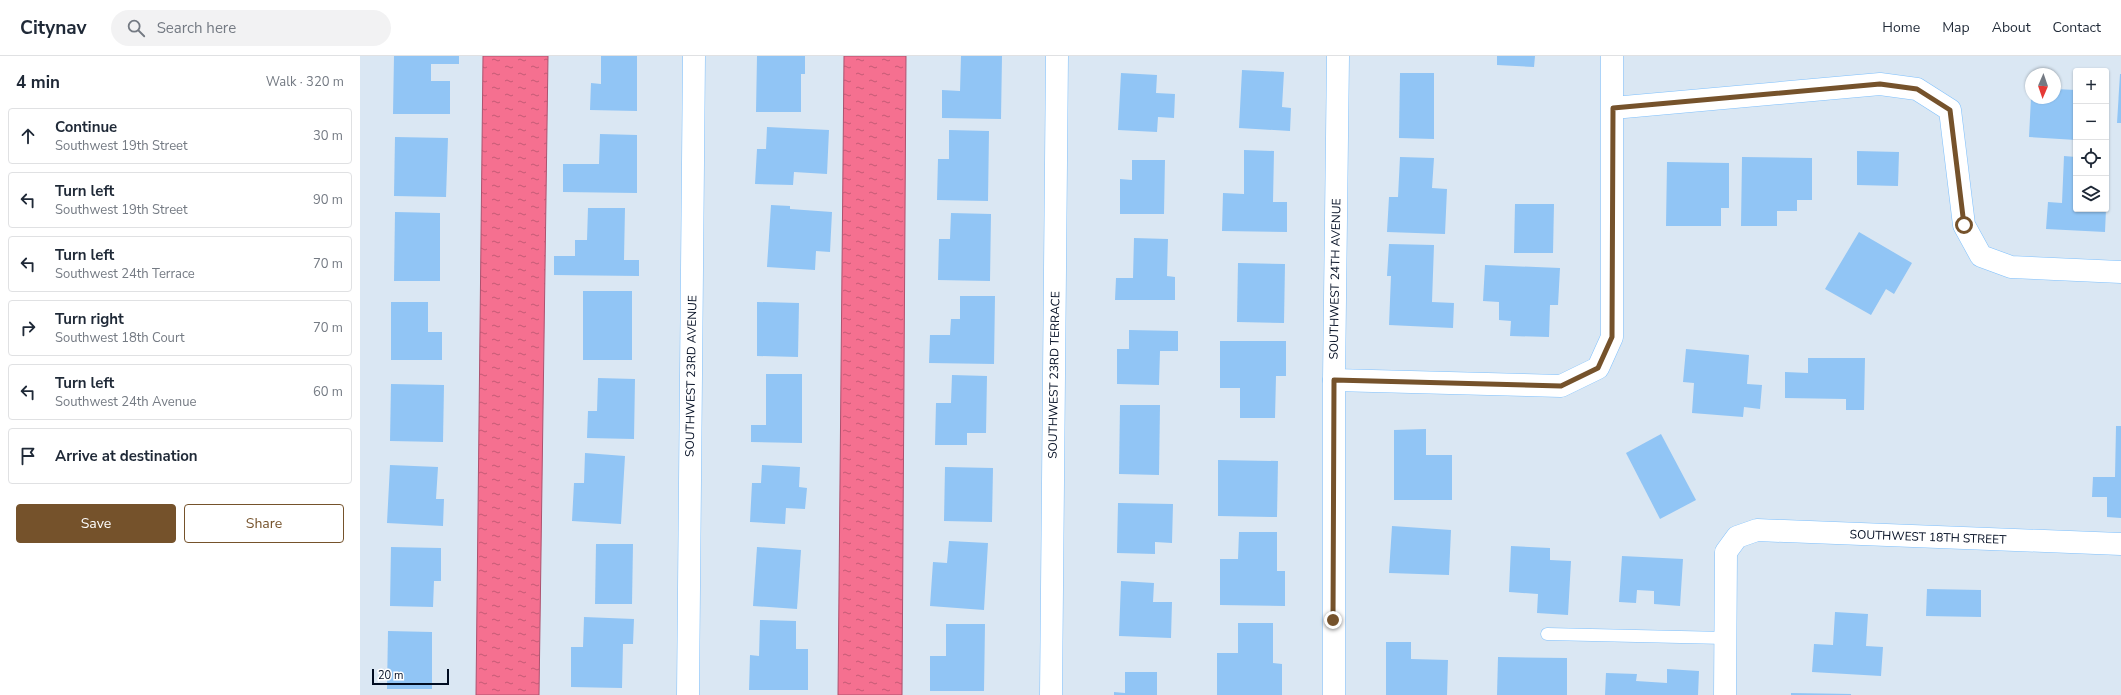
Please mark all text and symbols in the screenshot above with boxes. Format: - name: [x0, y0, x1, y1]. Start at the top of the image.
- search box: [111, 10, 391, 46]
- text: Citynav: [20, 15, 87, 41]
- icon: search: [125, 17, 147, 39]
- text: Search here: [157, 18, 236, 38]
- text: Home: [1882, 18, 1920, 37]
- text: Map: [1942, 18, 1970, 37]
- text: About: [1992, 18, 2031, 37]
- text: Contact: [2053, 18, 2101, 37]
- north arrow: [2025, 68, 2061, 104]
- map controls: [2073, 68, 2109, 212]
- button: +: [2073, 68, 2109, 104]
- text: 4 min: [16, 71, 60, 94]
- text: Walk · 320 m: [266, 73, 344, 91]
- button: −: [2073, 104, 2109, 140]
- text: Continue: [55, 117, 117, 137]
- icon: ahead: [17, 125, 39, 147]
- text: 30 m: [313, 127, 343, 145]
- text: Southwest 19th Street: [55, 137, 188, 155]
- button: locate: [2073, 140, 2109, 176]
- button: layers: [2073, 176, 2109, 212]
- text: Turn left: [55, 181, 114, 201]
- icon: left: [17, 189, 39, 211]
- text: 90 m: [313, 191, 343, 209]
- street label: SOUTHWEST 24TH AVENUE: [1326, 198, 1344, 360]
- text: Southwest 19th Street: [55, 201, 188, 219]
- route start: [1955, 216, 1973, 234]
- text: Turn left: [55, 245, 114, 265]
- icon: left: [17, 253, 39, 275]
- text: 70 m: [313, 255, 343, 273]
- text: Southwest 24th Terrace: [55, 265, 195, 283]
- street label: SOUTHWEST 23RD TERRACE: [1045, 291, 1063, 459]
- street label: SOUTHWEST 23RD AVENUE: [682, 295, 700, 457]
- text: Turn right: [55, 309, 124, 329]
- icon: right: [17, 317, 39, 339]
- text: 70 m: [313, 319, 343, 337]
- text: Southwest 18th Court: [55, 329, 184, 347]
- text: Turn left: [55, 373, 114, 393]
- icon: left: [17, 381, 39, 403]
- text: 60 m: [313, 383, 343, 401]
- text: Southwest 24th Avenue: [55, 393, 196, 411]
- icon: arrive: [17, 445, 39, 467]
- text: Arrive at destination: [55, 446, 198, 466]
- button: Save: [16, 504, 176, 543]
- button: Share: [184, 504, 344, 543]
- street label: SOUTHWEST 18TH STREET: [1849, 526, 2007, 548]
- route end: [1324, 611, 1342, 629]
- scale bar: [372, 667, 449, 686]
- text: 20 m: [378, 668, 403, 683]

